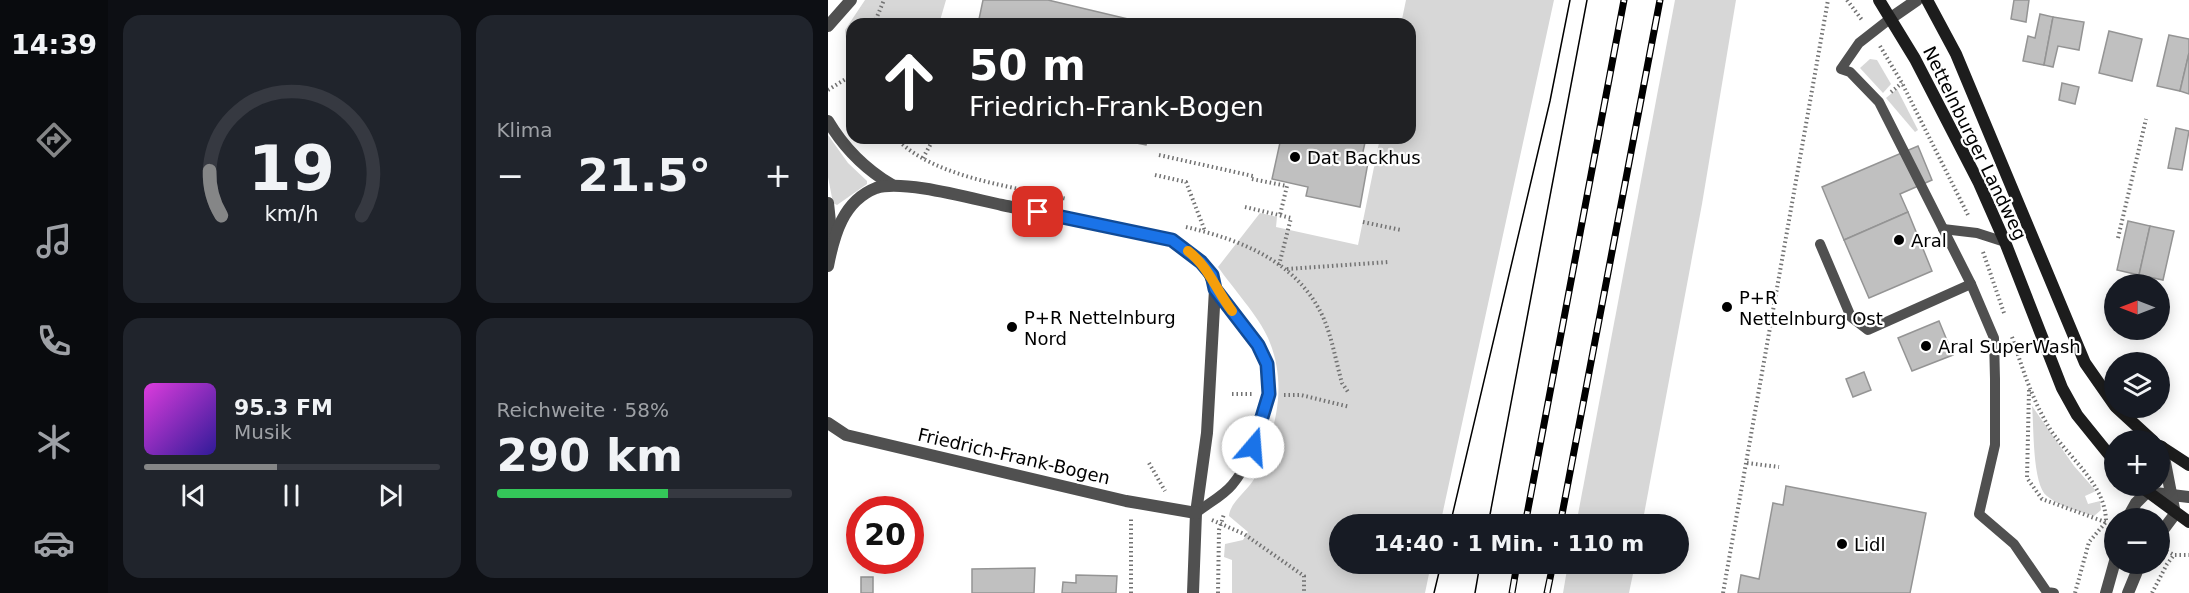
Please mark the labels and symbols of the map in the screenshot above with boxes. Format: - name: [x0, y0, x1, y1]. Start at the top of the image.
- street label: Nettelnburger Landweg: [1919, 43, 2031, 243]
- place label: Dat Backhus: [1307, 147, 1421, 168]
- marker: Dat Backhus: [1288, 150, 1302, 164]
- pin: [1012, 186, 1063, 237]
- place label: Aral: [1911, 230, 1947, 251]
- marker: Aral: [1892, 233, 1906, 247]
- north arrow: [2104, 274, 2170, 340]
- place label: P+R Nettelnburg Ost: [1739, 287, 1883, 329]
- marker: P+R Nettelnburg Ost: [1720, 300, 1734, 314]
- place label: P+R Nettelnburg Nord: [1024, 307, 1176, 349]
- marker: P+R Nettelnburg Nord: [1005, 320, 1019, 334]
- place label: Aral SuperWash: [1938, 336, 2081, 357]
- marker: Aral SuperWash: [1919, 339, 1933, 353]
- position arrow: [1221, 415, 1285, 479]
- street label: Friedrich-Frank-Bogen: [916, 424, 1112, 488]
- speed limit sign: 20: [846, 496, 924, 574]
- place label: Lidl: [1854, 534, 1885, 555]
- marker: Lidl: [1835, 537, 1849, 551]

